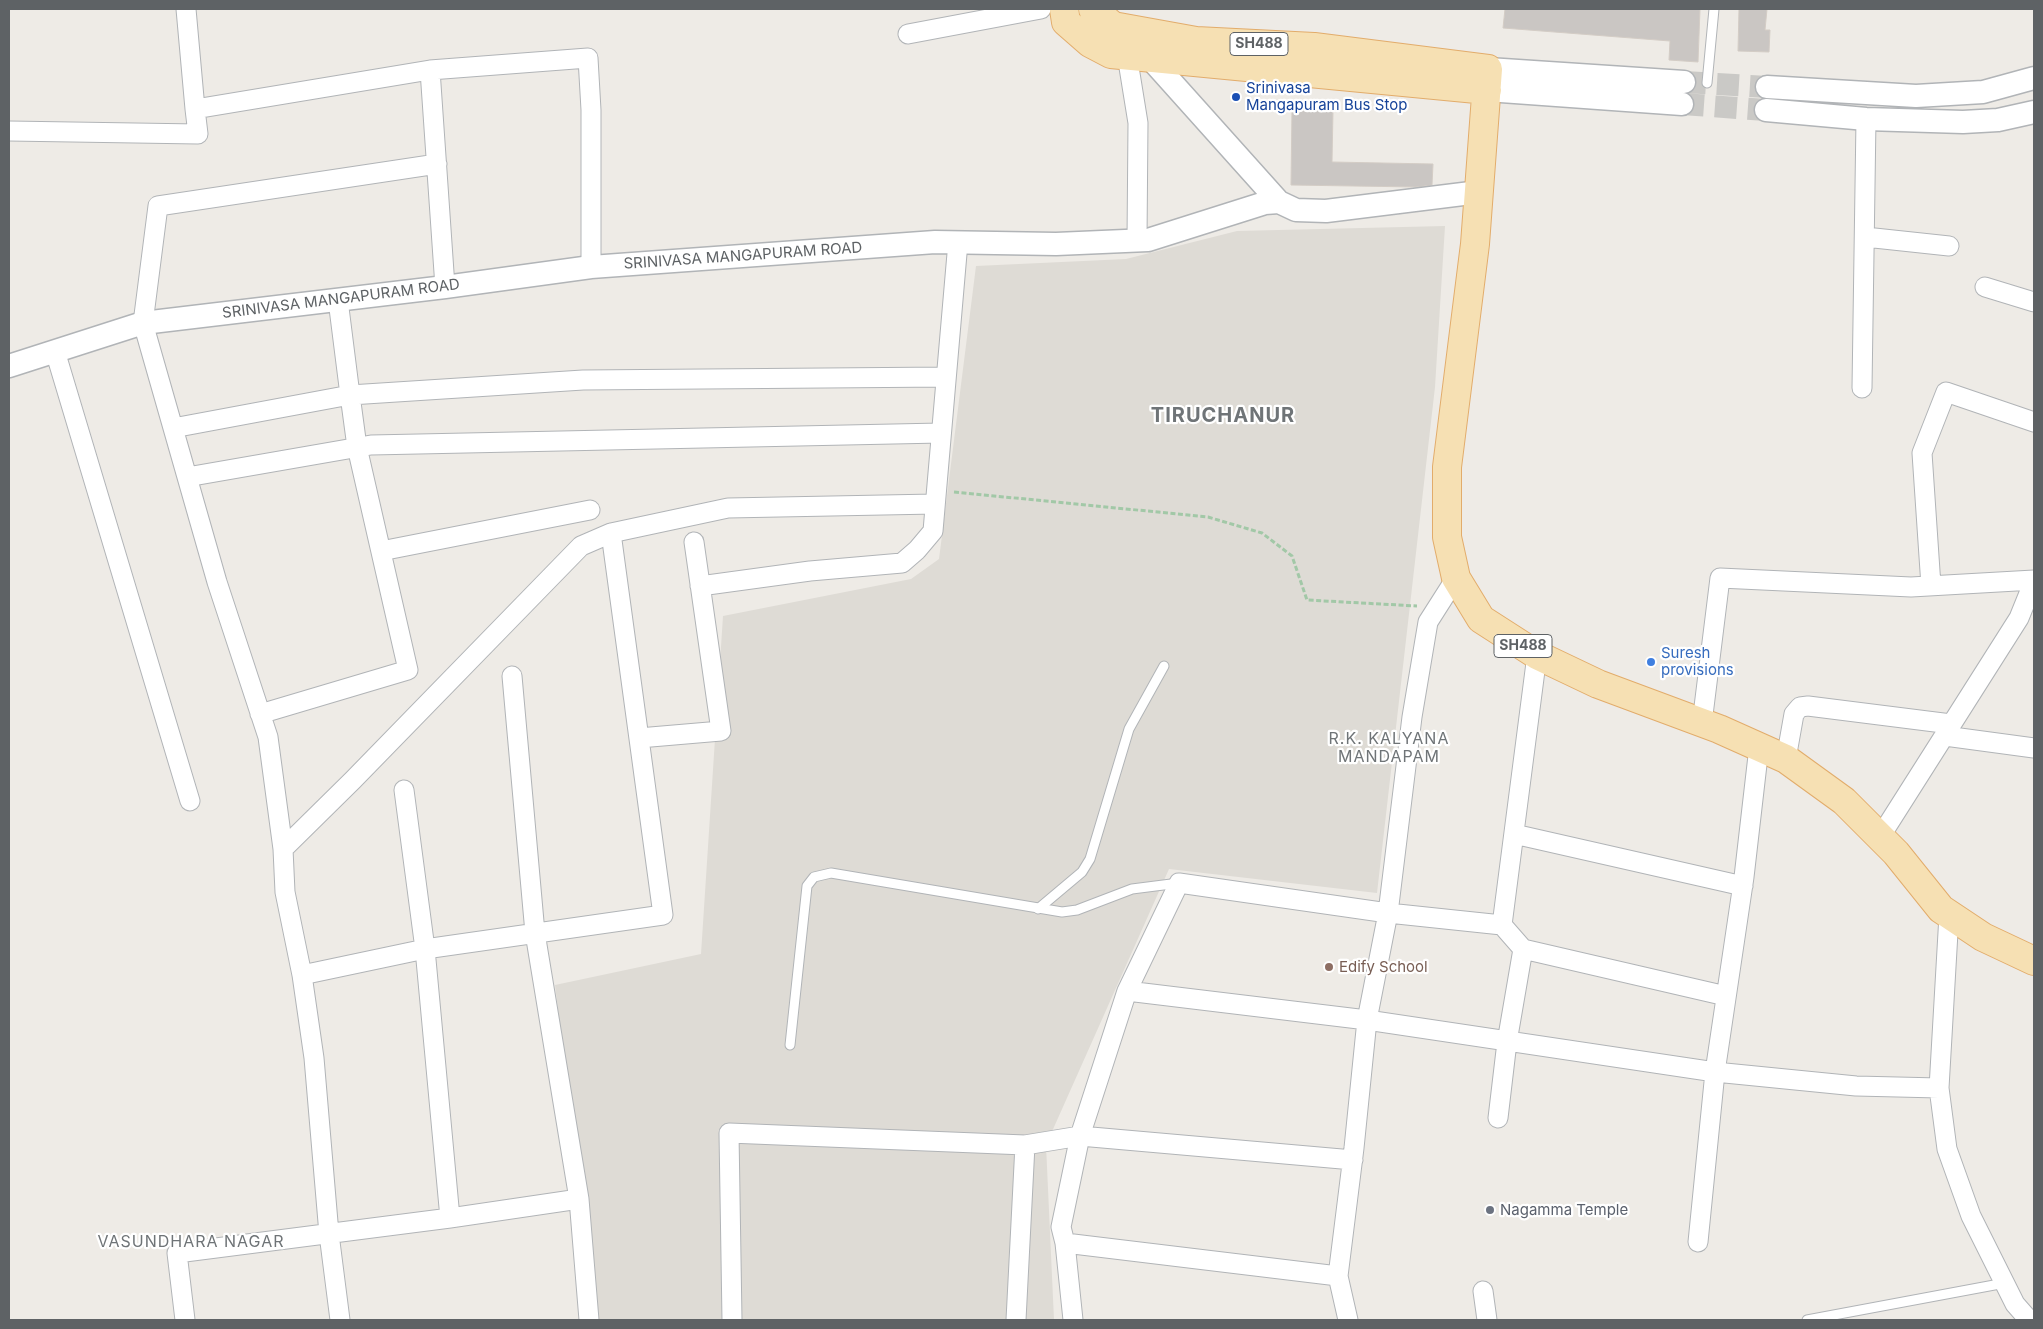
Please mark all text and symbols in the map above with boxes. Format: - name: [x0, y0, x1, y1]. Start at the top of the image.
- road number: SH488: [1230, 33, 1288, 56]
- place label: Srinivasa Mangapuram Bus Stop: [1246, 79, 1407, 114]
- marker: Srinivasa Mangapuram Bus Stop: [1230, 91, 1242, 103]
- street label: SRINIVASA MANGAPURAM ROAD: [623, 239, 863, 273]
- street label: SRINIVASA MANGAPURAM ROAD: [221, 275, 461, 323]
- district label: TIRUCHANUR: [1150, 404, 1296, 428]
- road number: SH488: [1494, 634, 1552, 658]
- place label: Suresh provisions: [1661, 644, 1734, 679]
- marker: Suresh provisions: [1645, 656, 1657, 668]
- district label: R.K. KALYANA MANDAPAM: [1327, 729, 1451, 767]
- place label: Edify School: [1339, 958, 1428, 976]
- marker: Edify School: [1323, 961, 1335, 973]
- place label: Nagamma Temple: [1500, 1201, 1628, 1219]
- marker: Nagamma Temple: [1484, 1204, 1496, 1216]
- district label: VASUNDHARA NAGAR: [96, 1232, 286, 1252]

